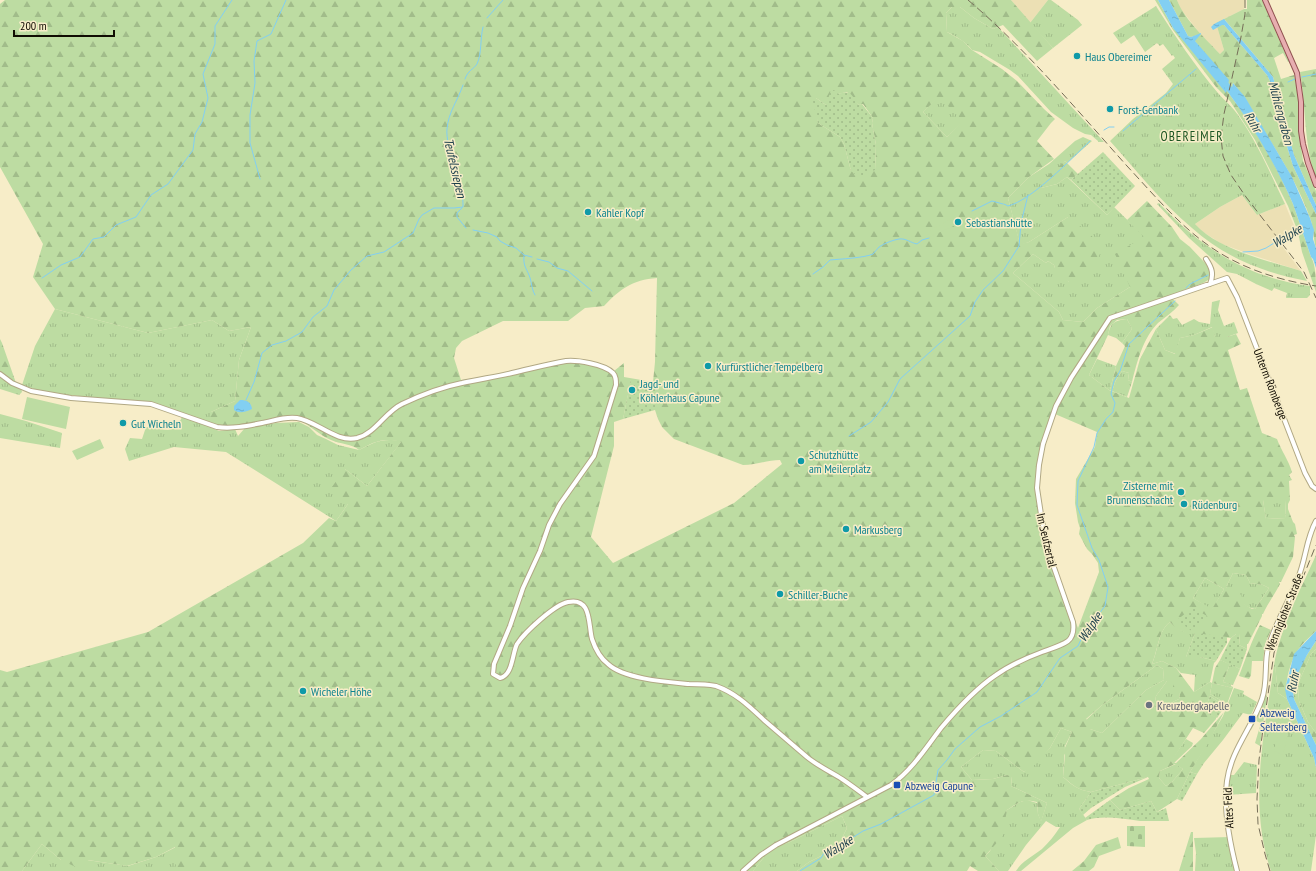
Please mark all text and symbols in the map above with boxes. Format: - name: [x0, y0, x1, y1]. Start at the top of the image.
- scale bar: [14, 12, 114, 38]
- text: 200 m: [20, 18, 47, 33]
- place label: Haus Obereimer: [1085, 49, 1152, 64]
- marker: Haus Obereimer: [1072, 51, 1082, 61]
- water label: Mühlengraben: [1264, 79, 1298, 148]
- place label: Forst-Genbank: [1118, 102, 1178, 117]
- marker: Forst-Genbank: [1105, 104, 1115, 114]
- water label: Ruhr: [1240, 109, 1267, 138]
- district label: OBEREIMER: [1161, 128, 1223, 145]
- water label: Teufelssiepen: [440, 136, 470, 201]
- place label: Kahler Kopf: [596, 205, 645, 220]
- marker: Kahler Kopf: [583, 207, 593, 217]
- place label: Sebastianshütte: [966, 215, 1032, 230]
- marker: Sebastianshütte: [953, 217, 963, 227]
- water label: Walpke: [1269, 220, 1307, 252]
- street label: Unterm Römberge: [1251, 346, 1291, 422]
- place label: Kurfürstlicher Tempelberg: [716, 359, 823, 374]
- marker: Kurfürstlicher Tempelberg: [703, 361, 713, 371]
- place label: Jagd- und Köhlerhaus Capune: [639, 376, 720, 405]
- marker: Jagd- und Köhlerhaus Capune: [627, 385, 637, 395]
- place label: Gut Wicheln: [131, 416, 181, 431]
- marker: Gut Wicheln: [118, 418, 128, 428]
- place label: Schutzhütte am Meilerplatz: [809, 447, 871, 476]
- marker: Schutzhütte am Meilerplatz: [796, 456, 806, 466]
- place label: Zisterne mit Brunnenschacht: [1107, 478, 1174, 507]
- marker: Zisterne mit Brunnenschacht: [1176, 487, 1186, 497]
- place label: Rüdenburg: [1192, 497, 1237, 512]
- marker: Rüdenburg: [1179, 499, 1189, 509]
- street label: Im Seufzertal: [1033, 511, 1061, 569]
- place label: Markusberg: [854, 522, 902, 537]
- marker: Markusberg: [841, 524, 851, 534]
- street label: Wennigloher Straße: [1262, 571, 1306, 653]
- place label: Schiller-Buche: [788, 587, 848, 602]
- marker: Schiller-Buche: [775, 589, 785, 599]
- water label: Walpke: [1074, 607, 1107, 645]
- water label: Ruhr: [1283, 668, 1304, 694]
- place label: Wicheler Höhe: [311, 684, 372, 699]
- marker: Wicheler Höhe: [298, 686, 308, 696]
- place label: Kreuzbergkapelle: [1157, 698, 1229, 713]
- marker: Kreuzbergkapelle: [1144, 700, 1154, 710]
- place label: Abzweig Seltersberg: [1260, 705, 1307, 734]
- marker: Abzweig Seltersberg: [1247, 714, 1257, 724]
- place label: Abzweig Capune: [905, 778, 973, 793]
- marker: Abzweig Capune: [892, 780, 902, 790]
- street label: Altes Feld: [1219, 787, 1237, 829]
- water label: Walpke: [820, 830, 858, 863]

